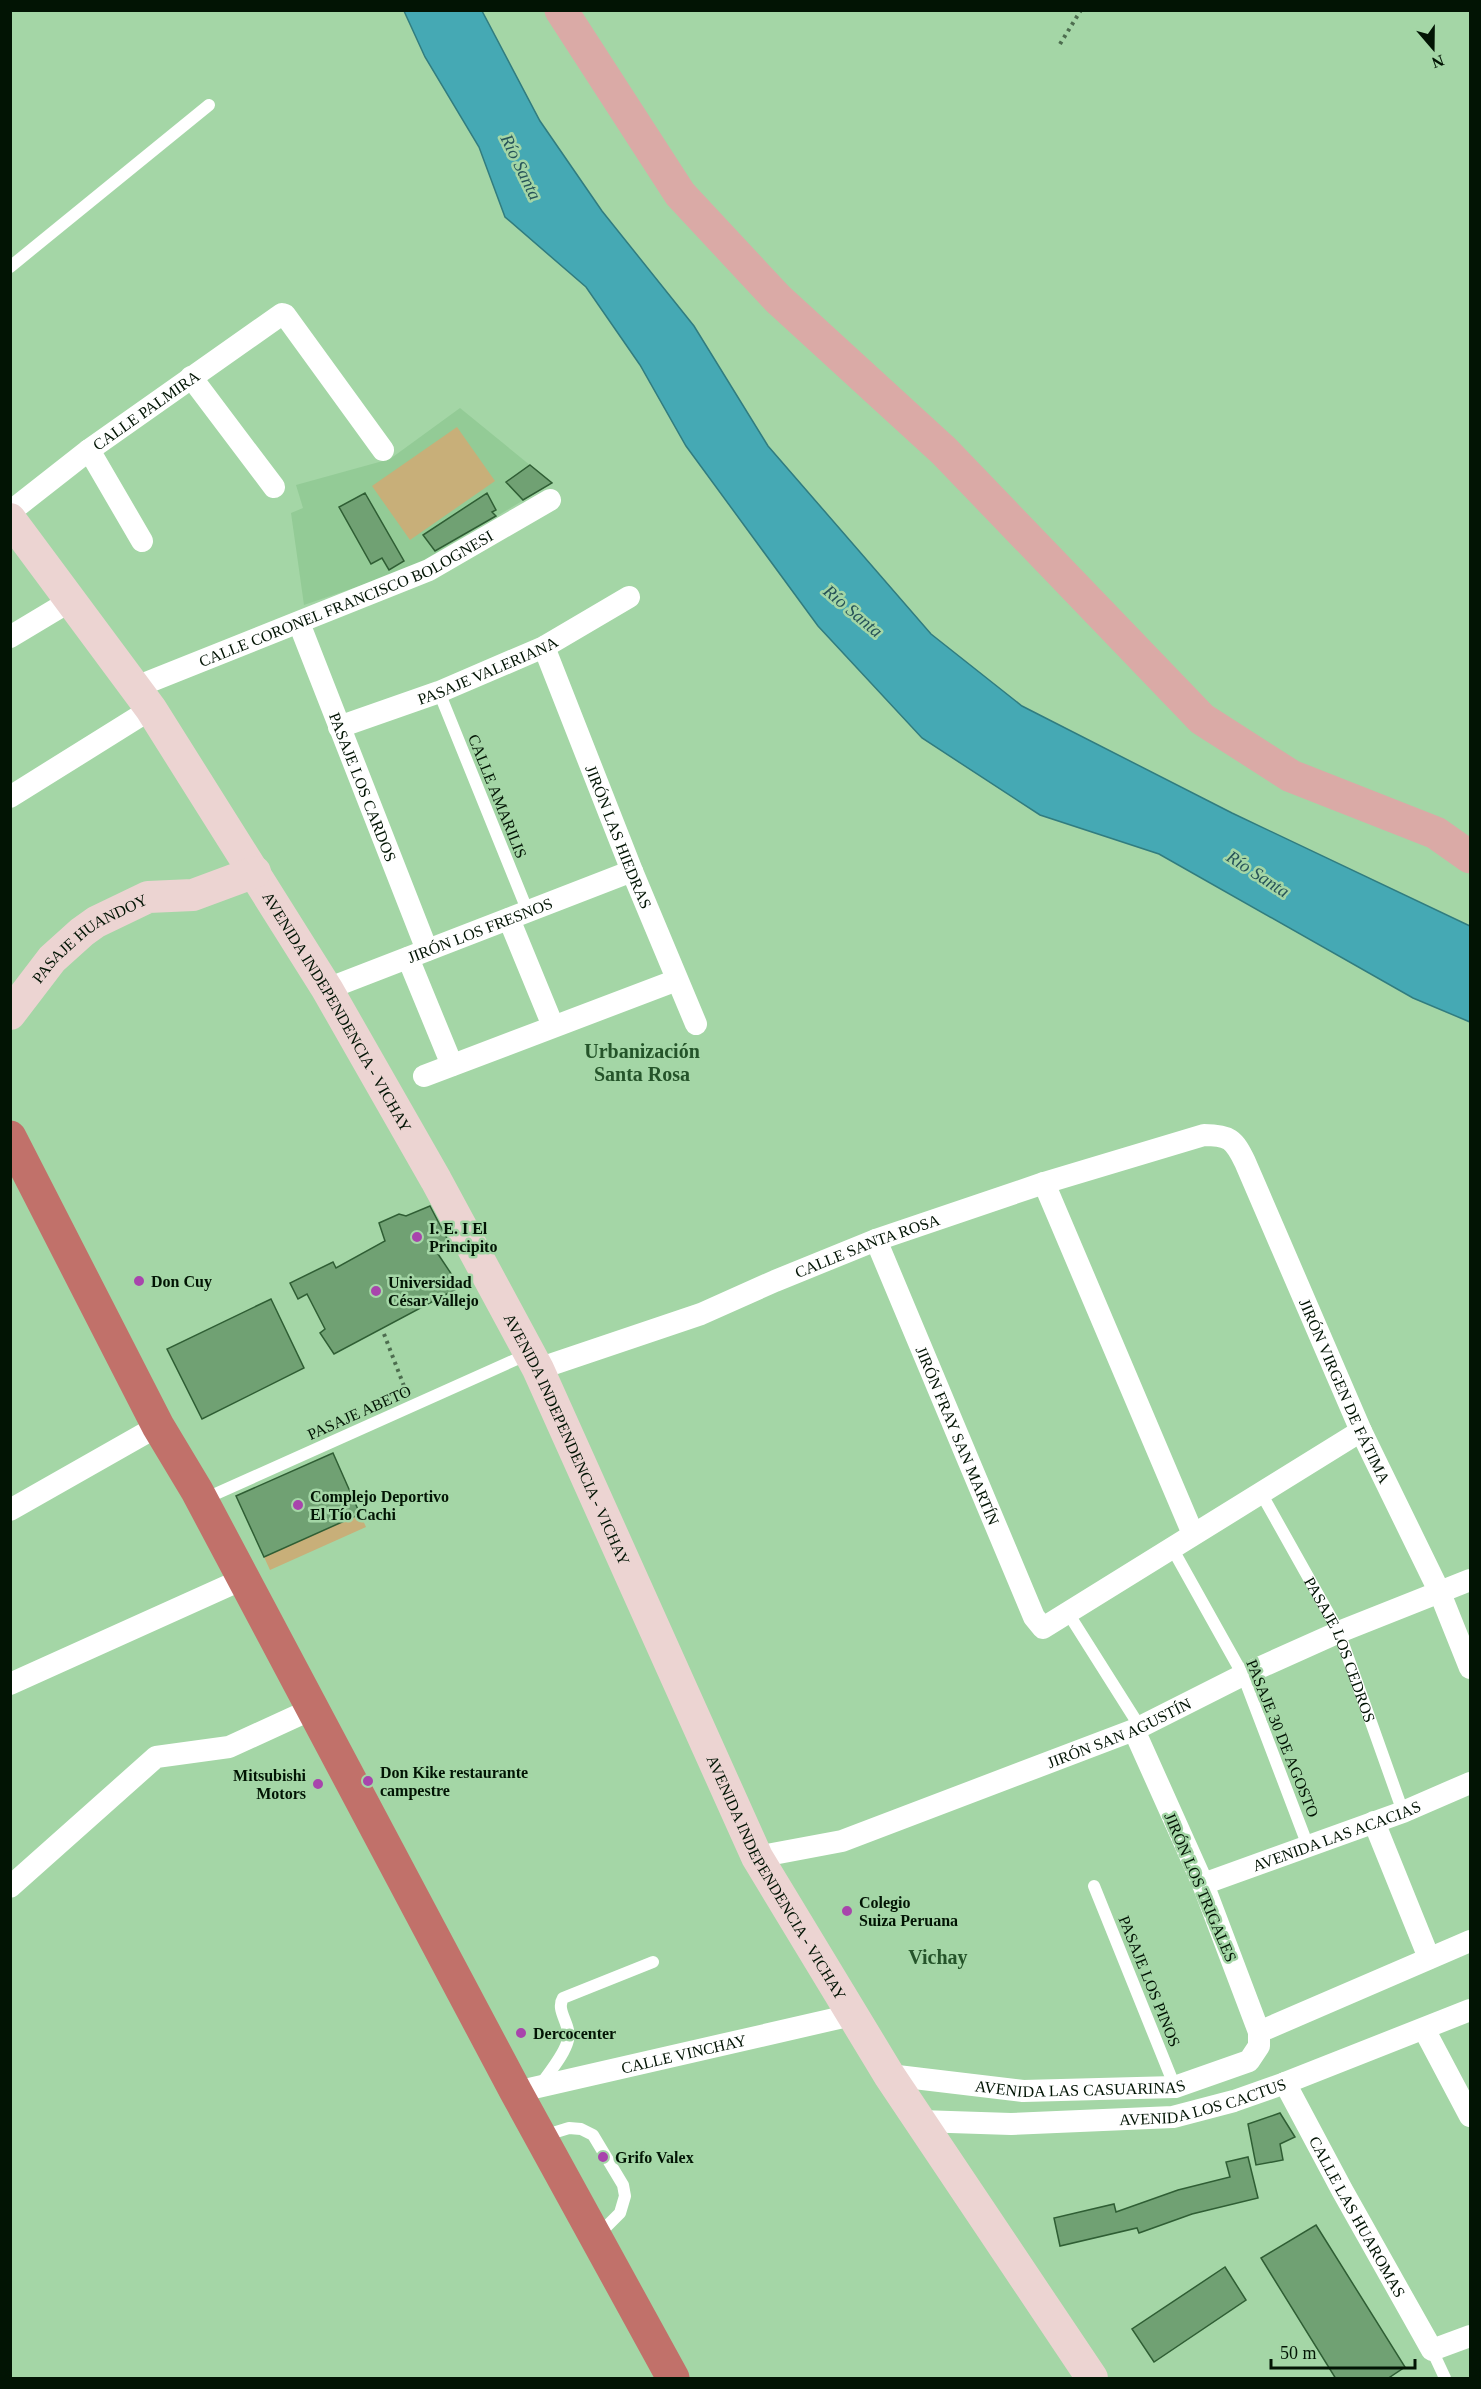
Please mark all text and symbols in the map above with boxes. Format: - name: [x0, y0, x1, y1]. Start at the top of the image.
- north arrow: [1403, 18, 1463, 78]
- text: N: [1429, 52, 1446, 72]
- water label: Río Santa: [496, 130, 545, 203]
- street label: CALLE PALMIRA: [90, 367, 203, 454]
- street label: CALLE CORONEL FRANCISCO BOLOGNESI: [197, 527, 496, 670]
- water label: Río Santa: [819, 580, 886, 641]
- street label: PASAJE VALERIANA: [415, 633, 561, 708]
- street label: PASAJE LOS CARDOS: [326, 710, 400, 864]
- street label: CALLE AMARILIS: [465, 732, 530, 861]
- street label: JIRÓN LAS HIEDRAS: [582, 763, 655, 911]
- water label: Río Santa: [1222, 846, 1293, 902]
- street label: AVENIDA INDEPENDENCIA - VICHAY: [259, 889, 415, 1135]
- street label: PASAJE HUANDOY: [29, 891, 150, 986]
- street label: JIRÓN LOS FRESNOS: [405, 895, 555, 966]
- district label: Urbanización Santa Rosa: [584, 1040, 700, 1085]
- street label: CALLE SANTA ROSA: [793, 1211, 942, 1281]
- place label: I. E. I El Principito: [429, 1220, 497, 1256]
- marker: I. E. I El Principito: [410, 1230, 424, 1244]
- place label: Don Cuy: [151, 1273, 212, 1291]
- marker: Don Cuy: [132, 1274, 146, 1288]
- place label: Universidad César Vallejo: [388, 1274, 479, 1310]
- marker: Universidad César Vallejo: [369, 1284, 383, 1298]
- street label: JIRÓN VIRGEN DE FÁTIMA: [1296, 1296, 1393, 1487]
- street label: AVENIDA INDEPENDENCIA - VICHAY: [501, 1311, 633, 1568]
- street label: JIRÓN FRAY SAN MARTÍN: [912, 1344, 1003, 1528]
- street label: PASAJE ABETO: [305, 1382, 414, 1443]
- place label: Complejo Deportivo El Tío Cachi: [310, 1488, 449, 1523]
- marker: Complejo Deportivo El Tío Cachi: [291, 1498, 305, 1512]
- street label: PASAJE LOS CEDROS: [1301, 1574, 1378, 1725]
- street label: PASAJE 30 DE AGOSTO: [1243, 1657, 1322, 1819]
- street label: JIRÓN SAN AGUSTÍN: [1045, 1694, 1194, 1771]
- street label: AVENIDA INDEPENDENCIA - VICHAY: [703, 1753, 850, 2003]
- place label: Don Kike restaurante campestre: [380, 1764, 528, 1800]
- place label: Mitsubishi Motors: [233, 1767, 307, 1802]
- marker: Don Kike restaurante campestre: [361, 1774, 375, 1788]
- marker: Mitsubishi Motors: [311, 1777, 325, 1791]
- street label: AVENIDA LAS ACACIAS: [1250, 1797, 1423, 1874]
- street label: JIRÓN LOS TRIGALES: [1161, 1810, 1241, 1964]
- place label: Colegio Suiza Peruana: [859, 1894, 958, 1929]
- marker: Colegio Suiza Peruana: [840, 1904, 854, 1918]
- street label: PASAJE LOS PINOS: [1115, 1913, 1184, 2049]
- district label: Vichay: [908, 1946, 968, 1969]
- place label: Dercocenter: [533, 2025, 616, 2042]
- marker: Dercocenter: [514, 2026, 528, 2040]
- street label: CALLE VINCHAY: [620, 2031, 748, 2077]
- street label: AVENIDA LOS CACTUS: [1119, 2075, 1288, 2128]
- street label: AVENIDA LAS CASUARINAS: [974, 2076, 1188, 2100]
- street label: CALLE LAS HUAROMAS: [1306, 2133, 1409, 2300]
- place label: Grifo Valex: [615, 2149, 694, 2166]
- marker: Grifo Valex: [596, 2150, 610, 2164]
- scale bar: [1271, 2332, 1415, 2370]
- text: 50 m: [1280, 2343, 1317, 2363]

